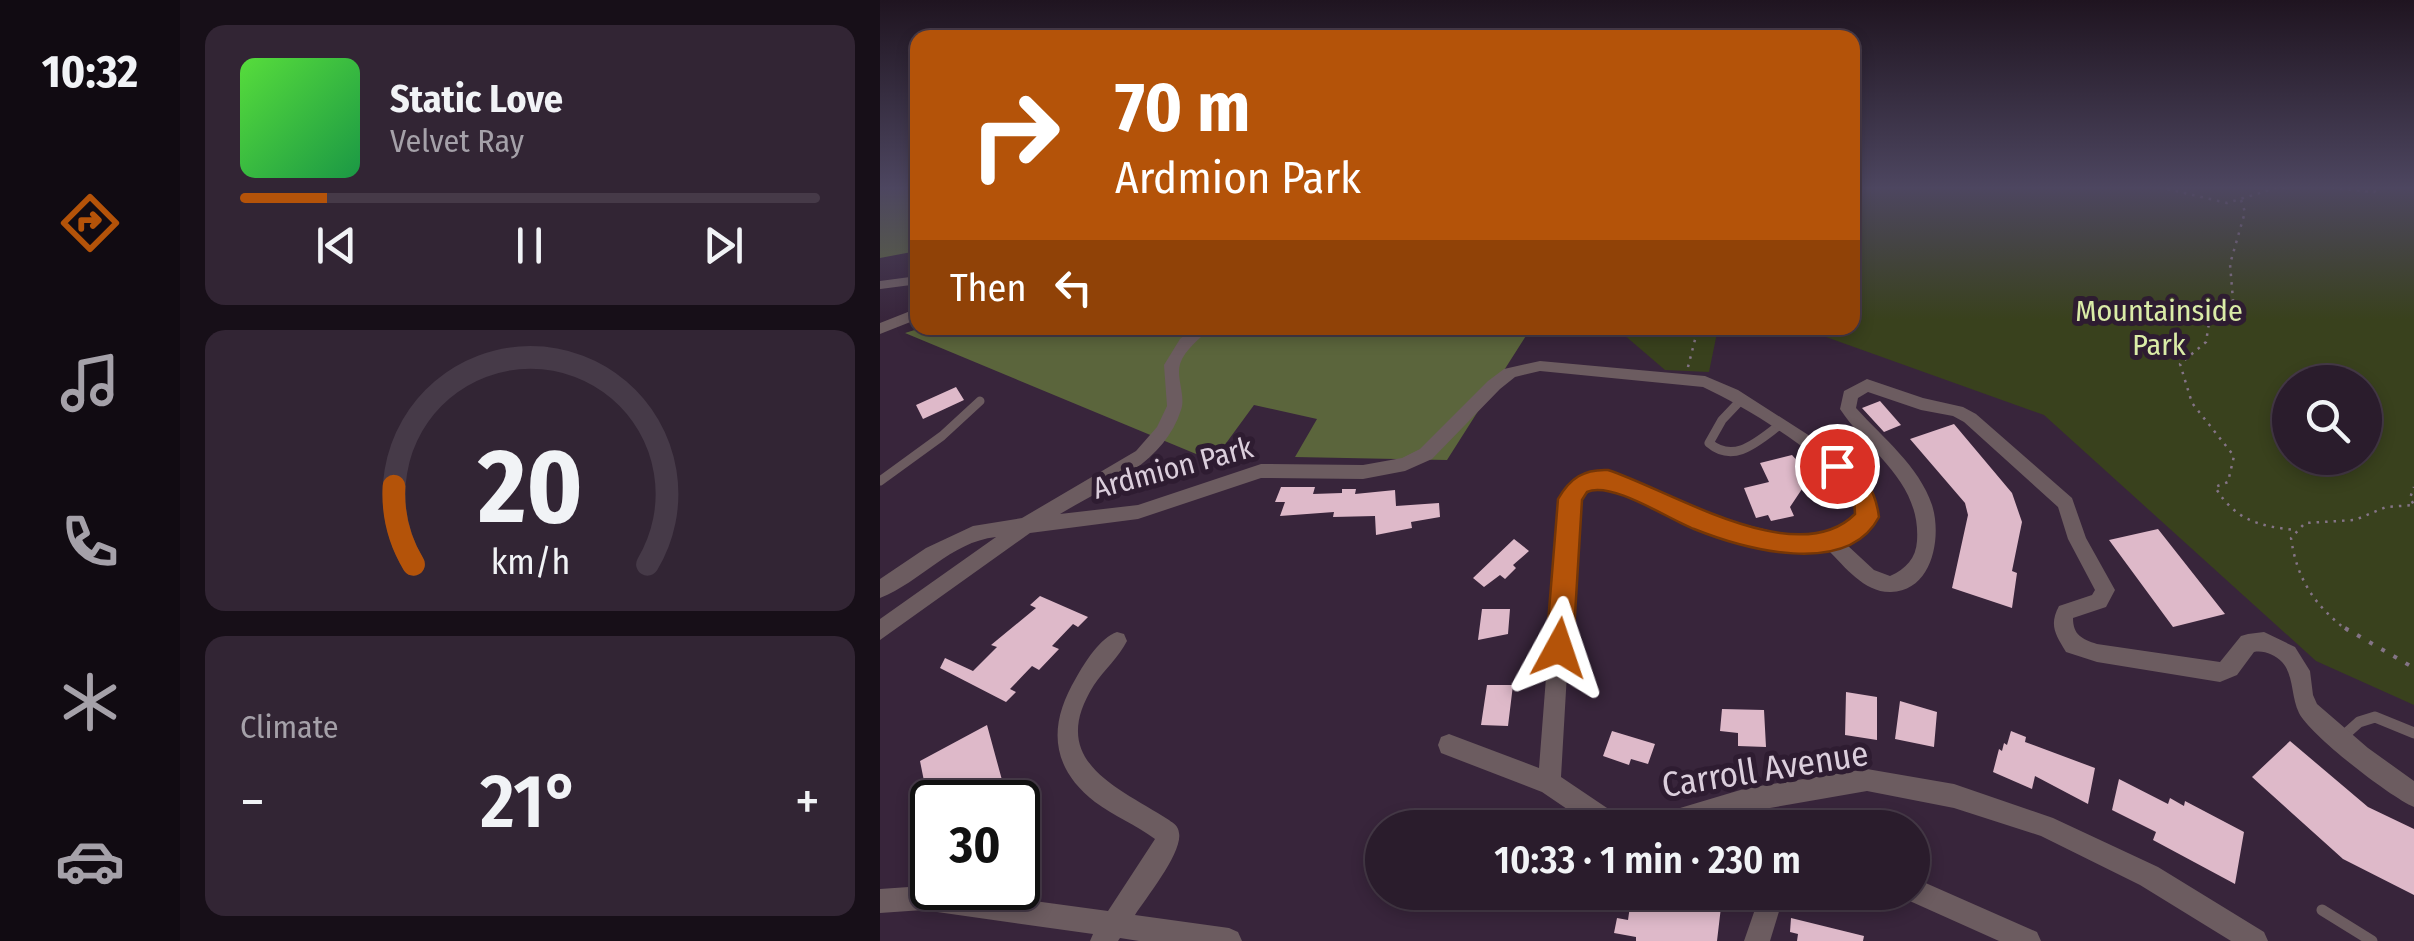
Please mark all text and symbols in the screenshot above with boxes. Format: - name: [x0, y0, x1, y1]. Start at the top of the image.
- text: 10:32: [42, 45, 138, 99]
- text: 70 m: [1115, 66, 1250, 150]
- icon: right: [950, 70, 1080, 200]
- text: Static Love: [390, 76, 563, 122]
- text: Velvet Ray: [390, 122, 524, 160]
- text: Ardmion Park: [1115, 151, 1361, 205]
- icon: directions: [55, 188, 125, 258]
- icon: previous: [309, 218, 364, 273]
- icon: pause: [502, 218, 557, 273]
- icon: next: [696, 218, 751, 273]
- icon: left: [1046, 260, 1101, 315]
- text: Then: [950, 265, 1026, 311]
- park label: Mountainside Park: [2075, 293, 2243, 363]
- icon: music: [55, 348, 125, 418]
- map controls: [2272, 365, 2382, 475]
- button: search: [2272, 365, 2382, 475]
- pin: [1795, 424, 1880, 509]
- text: 20: [477, 425, 582, 550]
- street label: Ardmion Park: [1089, 429, 1257, 507]
- icon: arrive: [1810, 439, 1865, 494]
- icon: phone: [55, 507, 125, 577]
- text: km/h: [490, 541, 570, 583]
- position arrow: [1507, 596, 1611, 700]
- icon: climate: [55, 667, 125, 737]
- text: Climate: [240, 708, 339, 746]
- street label: Carroll Avenue: [1659, 732, 1871, 806]
- text: 21°: [480, 757, 580, 847]
- text: −: [240, 769, 265, 835]
- text: +: [795, 769, 820, 835]
- speed limit sign: 30: [910, 780, 1040, 910]
- icon: car: [55, 826, 125, 896]
- text: 10:33 · 1 min · 230 m: [1494, 837, 1801, 883]

